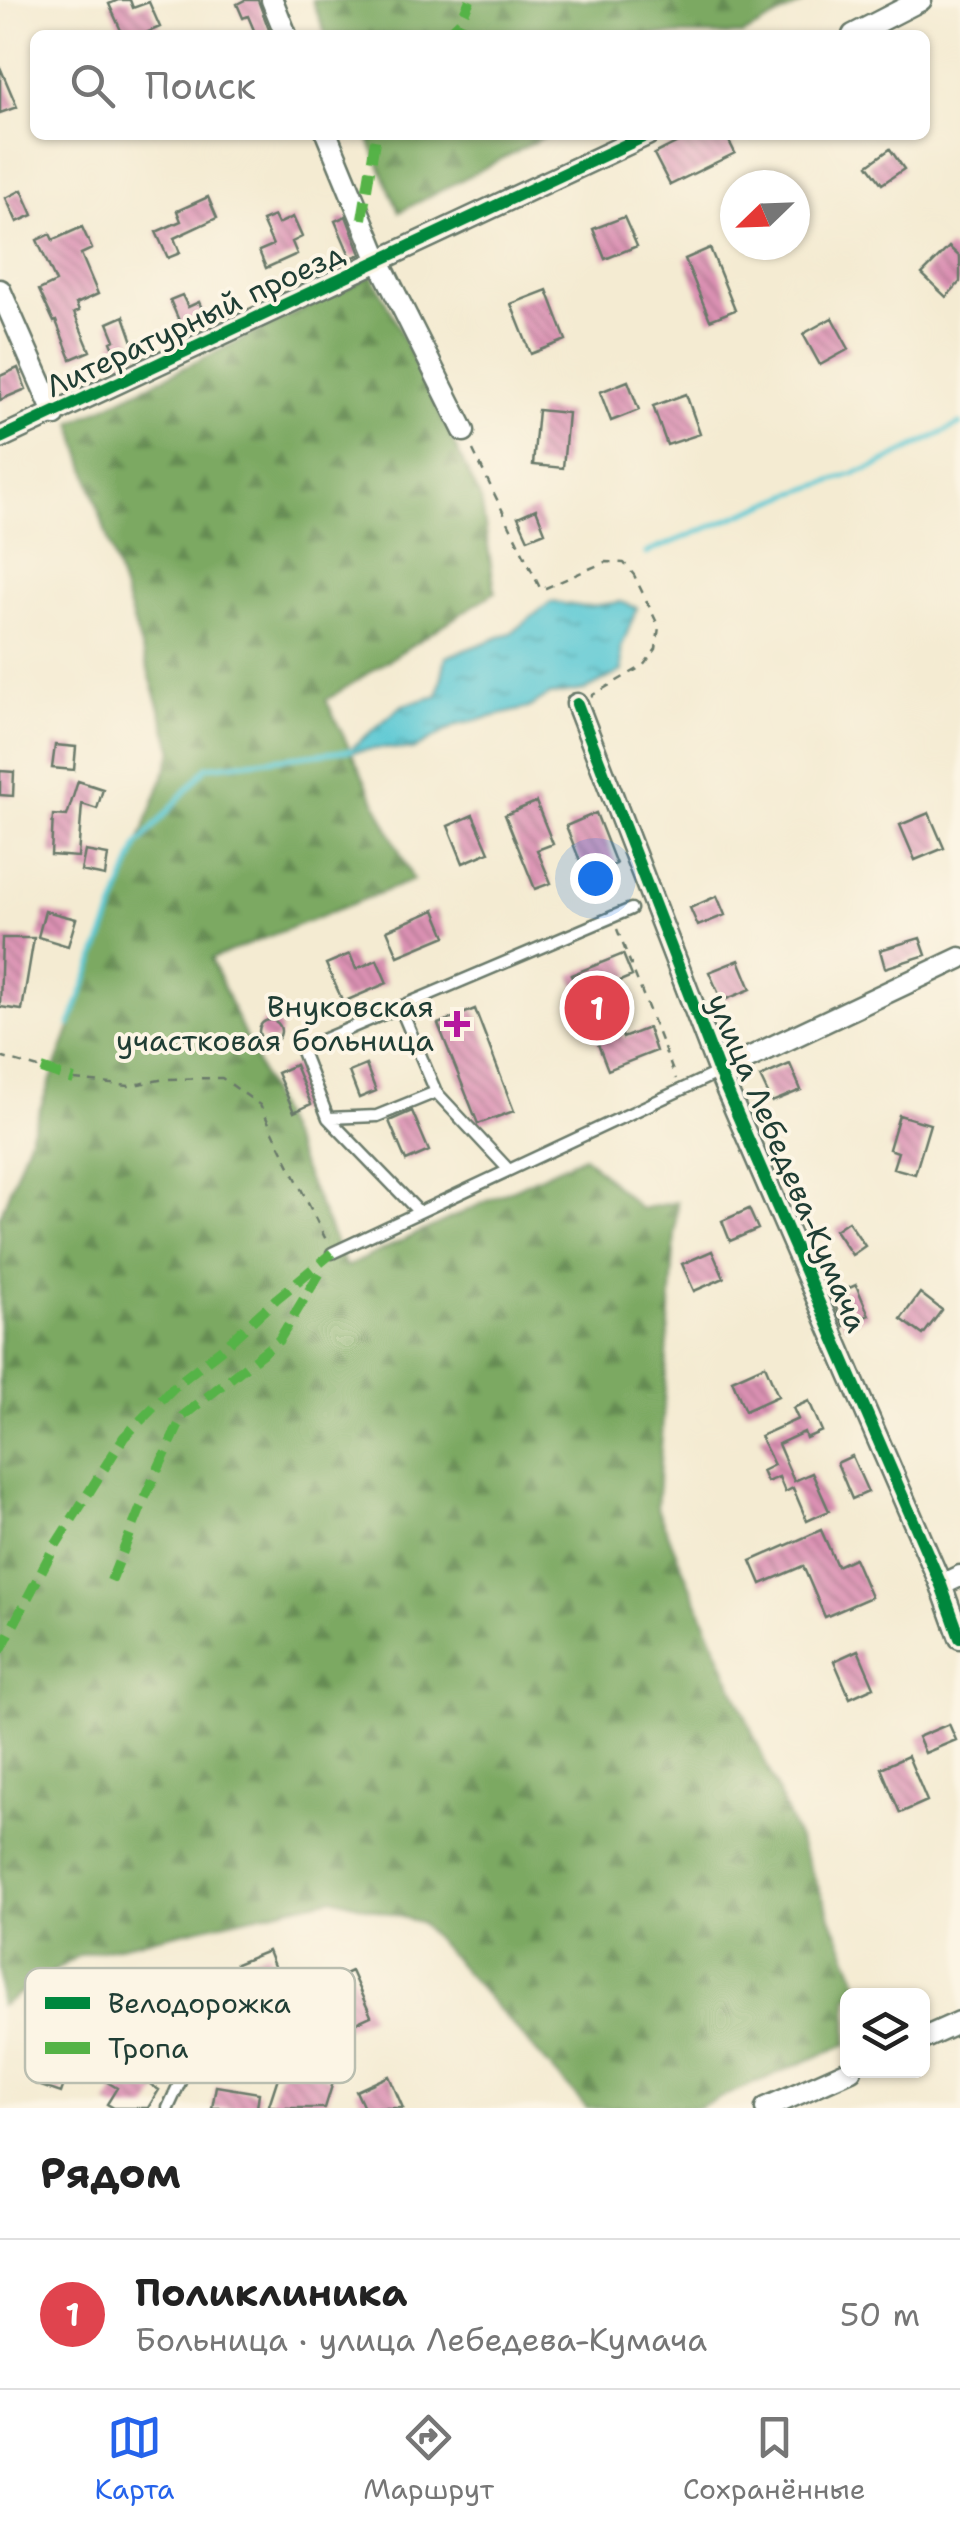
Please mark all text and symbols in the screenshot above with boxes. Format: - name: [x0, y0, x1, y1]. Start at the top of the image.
- search box: [30, 30, 930, 140]
- icon: search: [65, 58, 120, 113]
- text: Поиск: [145, 60, 256, 111]
- north arrow: [720, 170, 810, 260]
- street label: Литературный проезд: [39, 232, 351, 407]
- your location: [570, 853, 621, 904]
- pin: 1: [564, 970, 630, 1046]
- place label: Внуковская участковая больница: [116, 986, 434, 1061]
- street label: улица Лебедева-Кумача: [697, 987, 878, 1339]
- marker: Внуковская участковая больница: [444, 1011, 470, 1037]
- legend: [25, 1968, 355, 2083]
- text: Велодорожка: [108, 1984, 291, 2022]
- map controls: [840, 1988, 930, 2078]
- button: layers: [840, 1988, 930, 2078]
- text: Тропа: [108, 2029, 188, 2067]
- text: Рядом: [40, 2145, 181, 2201]
- text: Поликлиника: [135, 2267, 408, 2318]
- text: 1: [65, 2293, 80, 2336]
- text: 50 m: [840, 2293, 920, 2336]
- text: Больница · улица Лебедева-Кумача: [135, 2318, 707, 2361]
- tab: Карта: [94, 2410, 175, 2508]
- tab: Маршрут: [363, 2410, 494, 2508]
- tab: Сохранённые: [683, 2410, 866, 2508]

